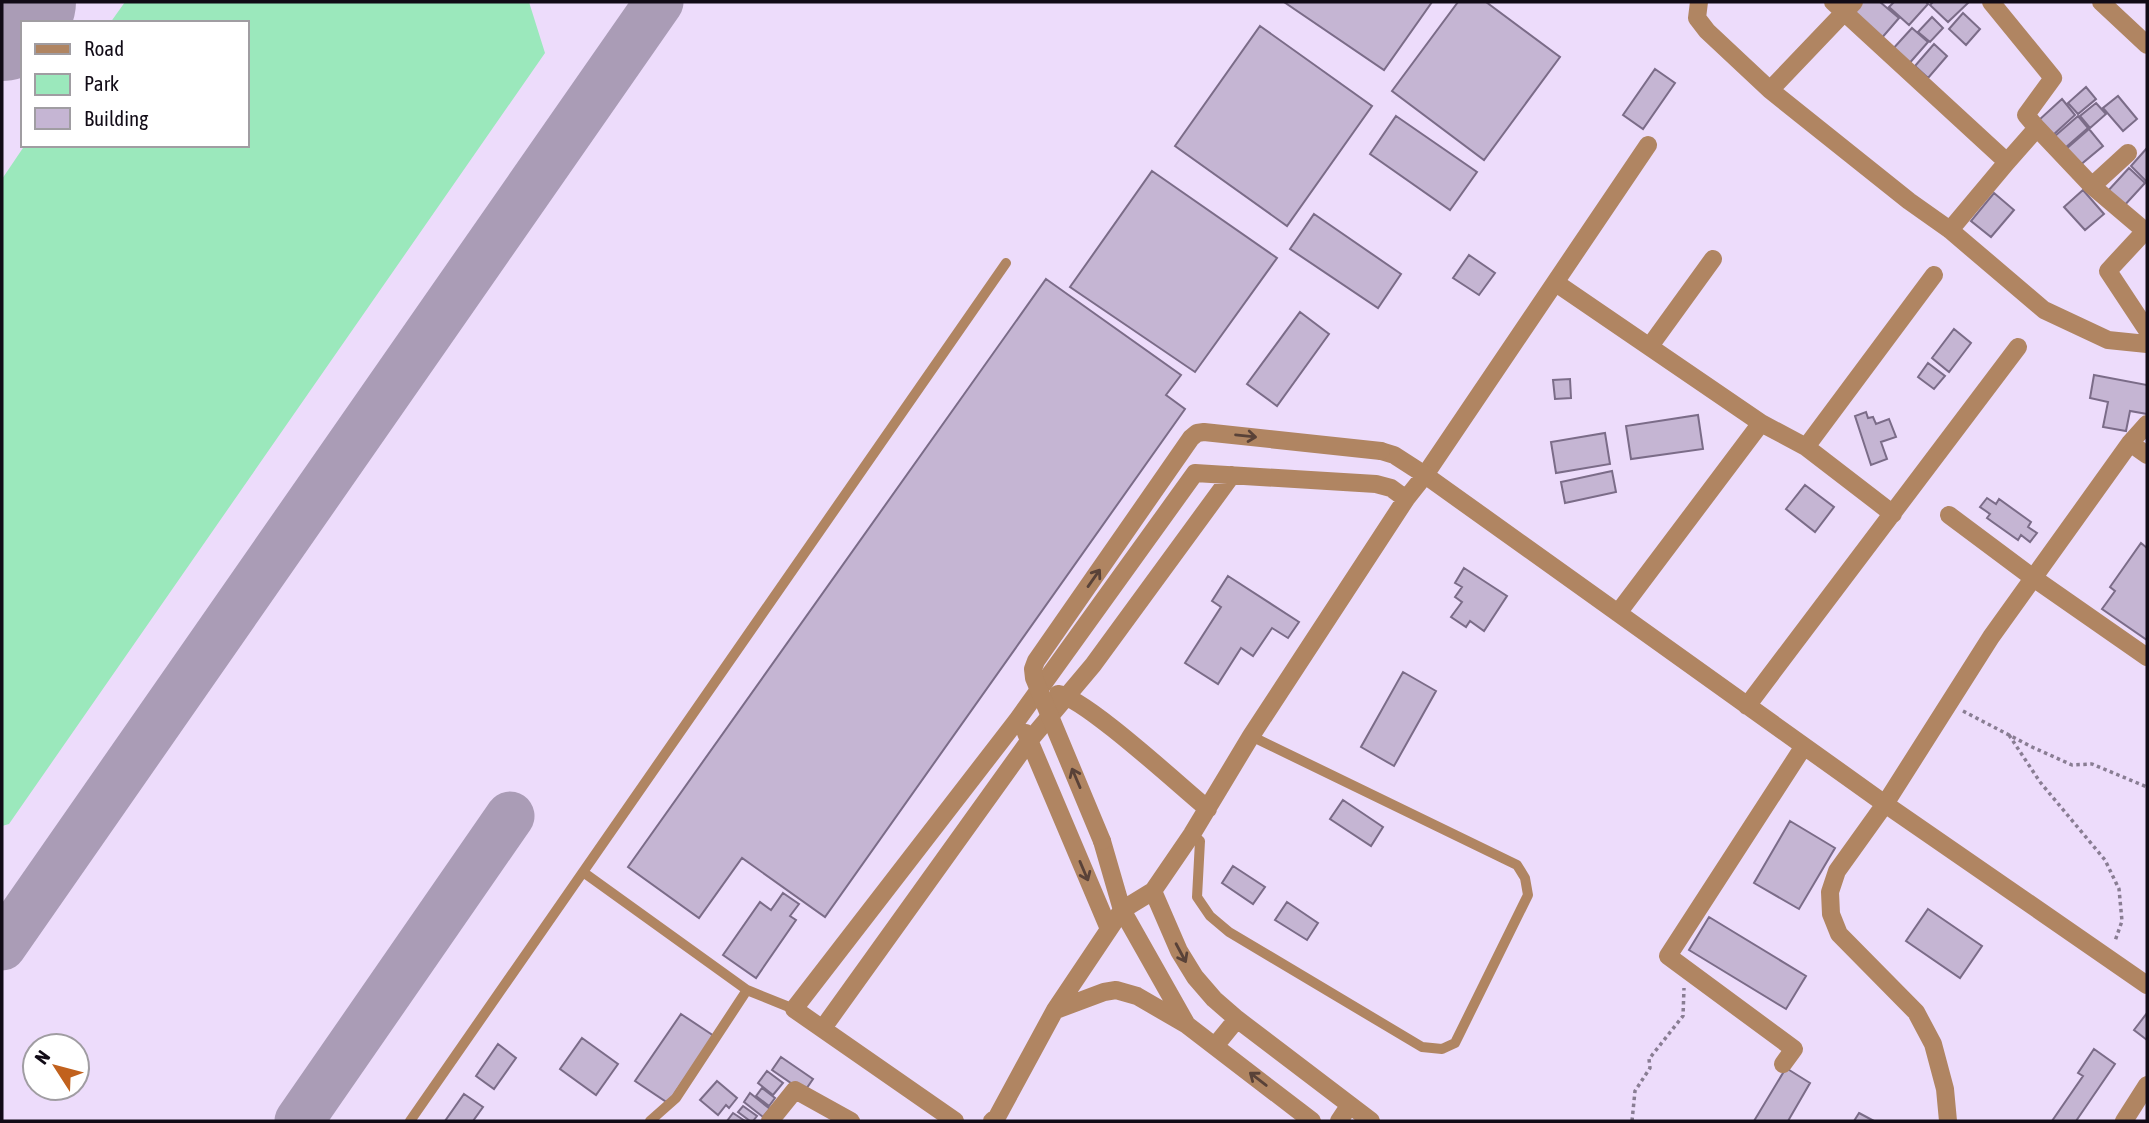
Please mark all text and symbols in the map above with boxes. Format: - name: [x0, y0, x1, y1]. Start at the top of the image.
- legend: [21, 21, 248, 147]
- text: Road: [84, 36, 124, 60]
- text: Park: [84, 71, 119, 95]
- text: Building: [84, 106, 148, 130]
- one-way arrow: [1234, 430, 1257, 443]
- one-way arrow: [1087, 569, 1101, 588]
- one-way arrow: [1069, 768, 1082, 790]
- one-way arrow: [1078, 860, 1091, 881]
- one-way arrow: [1175, 942, 1189, 963]
- north arrow: [21, 1032, 91, 1102]
- text: N: [30, 1046, 54, 1068]
- one-way arrow: [1249, 1072, 1268, 1087]

